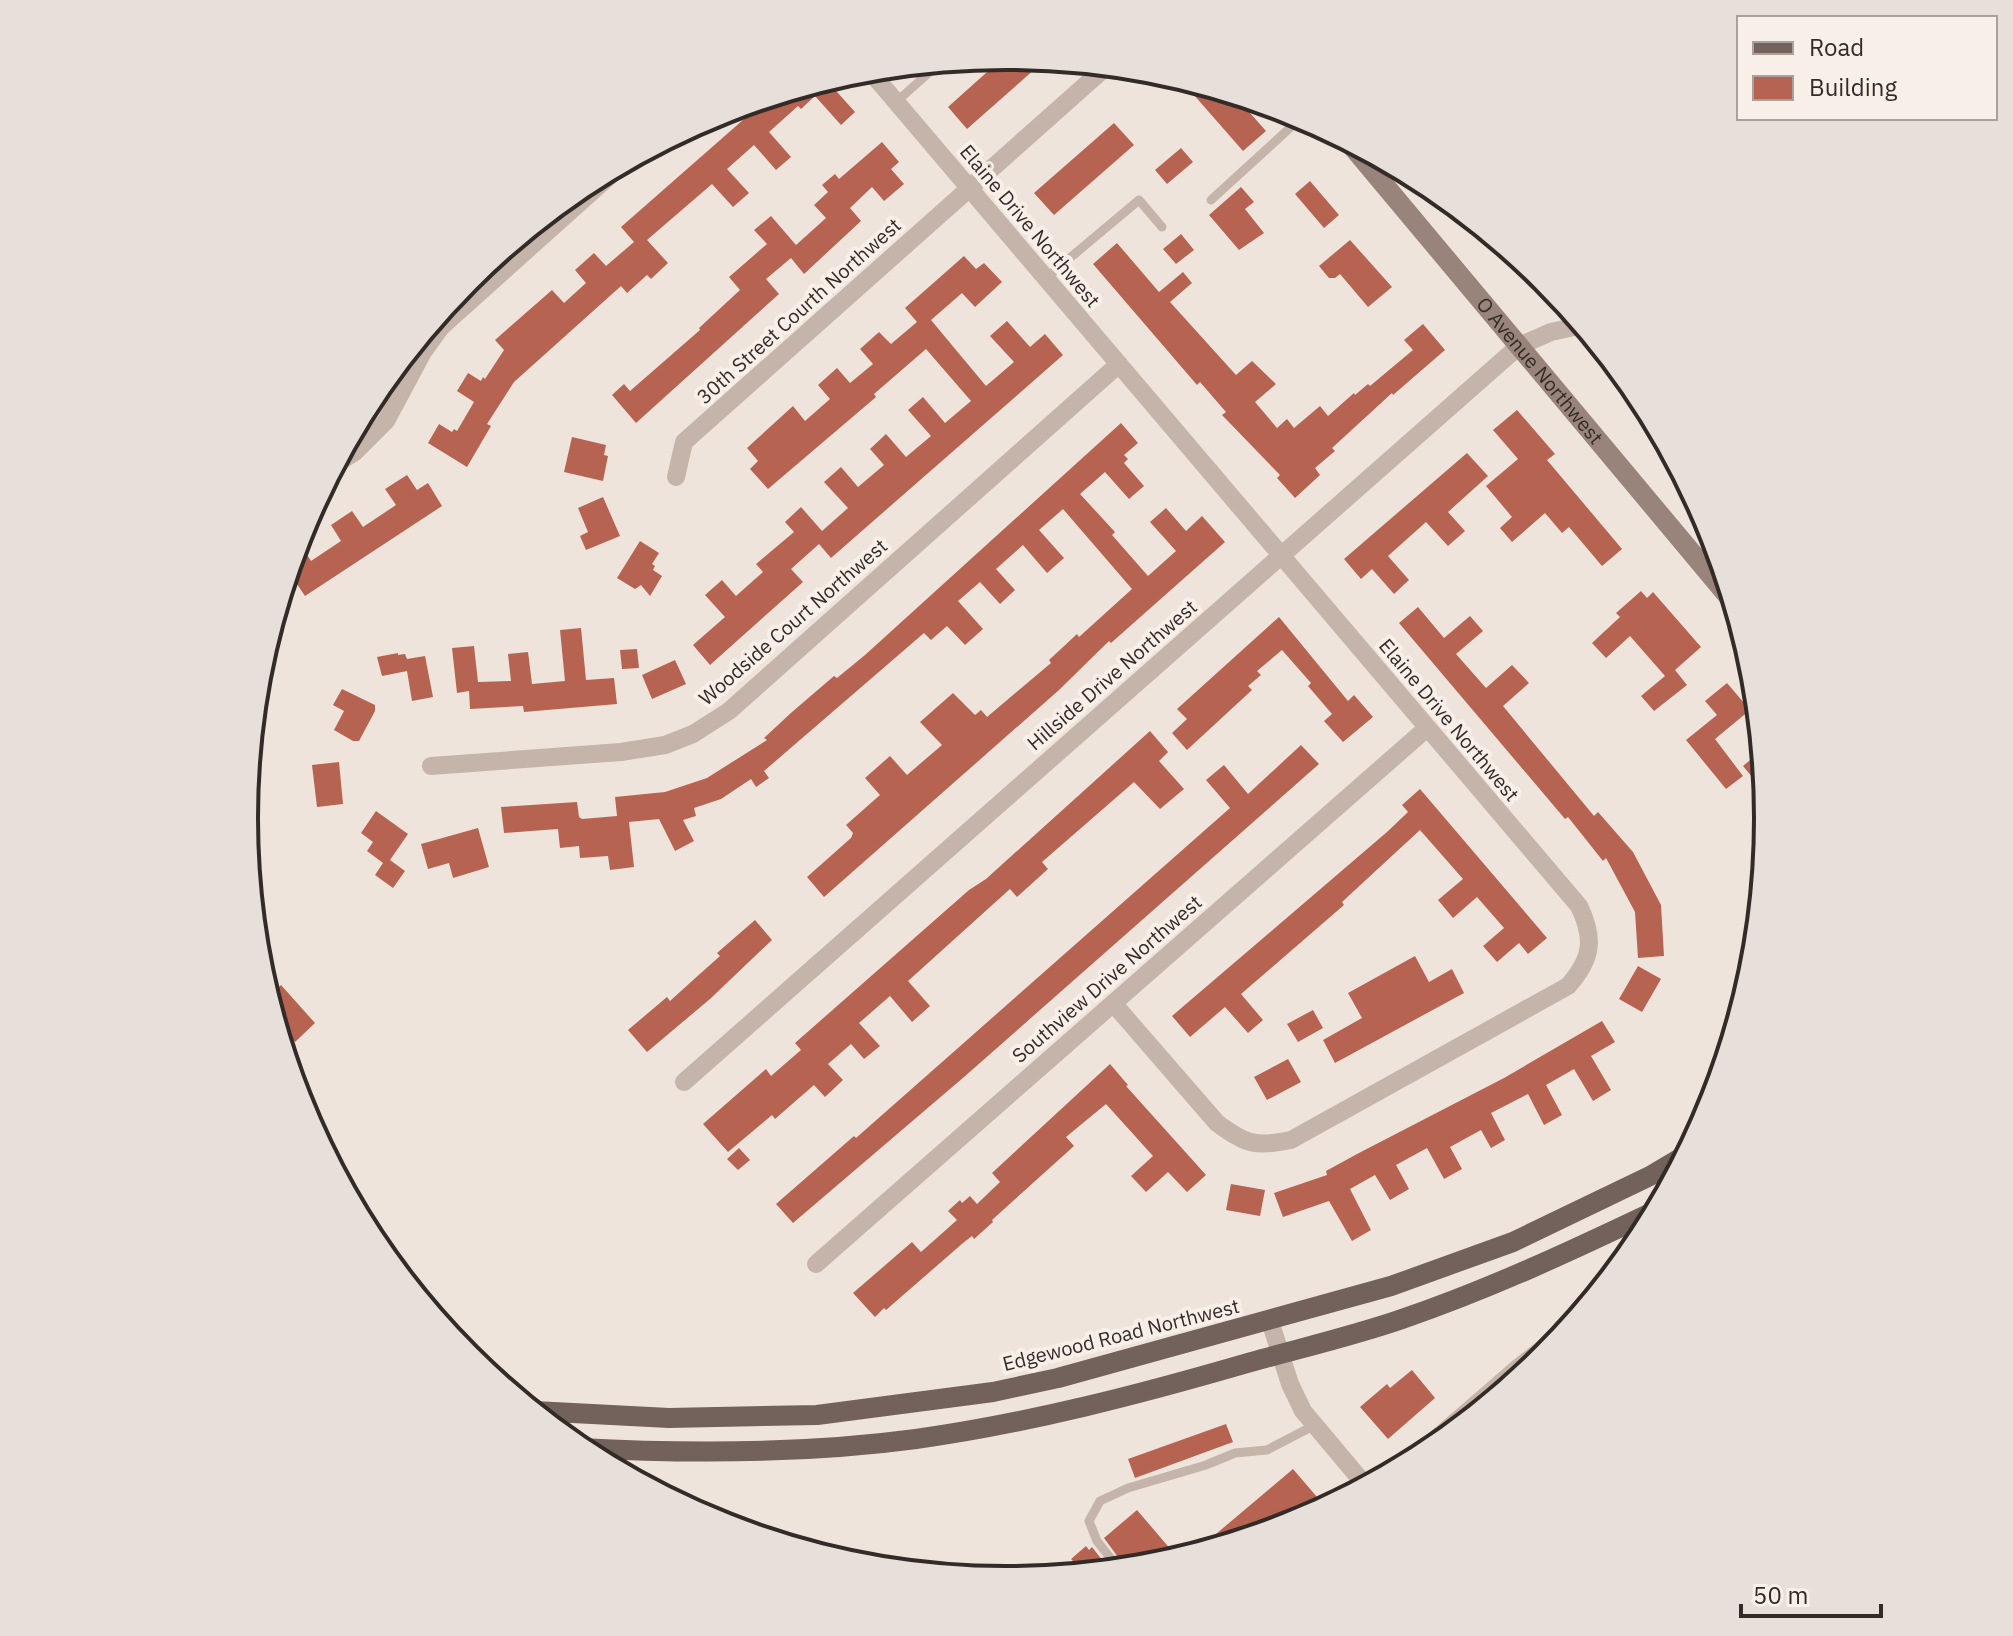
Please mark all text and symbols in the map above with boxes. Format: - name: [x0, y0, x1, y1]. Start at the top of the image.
- legend: [1737, 16, 1997, 120]
- text: Road: [1809, 31, 1864, 63]
- text: Building: [1809, 71, 1897, 103]
- street label: Elaine Drive Northwest: [954, 139, 1107, 313]
- street label: 30th Street Courth Northwest: [691, 212, 907, 410]
- street label: O Avenue Northwest: [1471, 291, 1610, 450]
- street label: Woodside Court Northwest: [693, 532, 893, 711]
- street label: Hillside Drive Northwest: [1021, 593, 1202, 756]
- street label: Elaine Drive Northwest: [1373, 633, 1526, 807]
- street label: Southview Drive Northwest: [1006, 889, 1207, 1069]
- street label: Edgewood Road Northwest: [1000, 1292, 1242, 1377]
- scale bar: [1741, 1568, 1881, 1618]
- text: 50 m: [1753, 1579, 1808, 1611]

